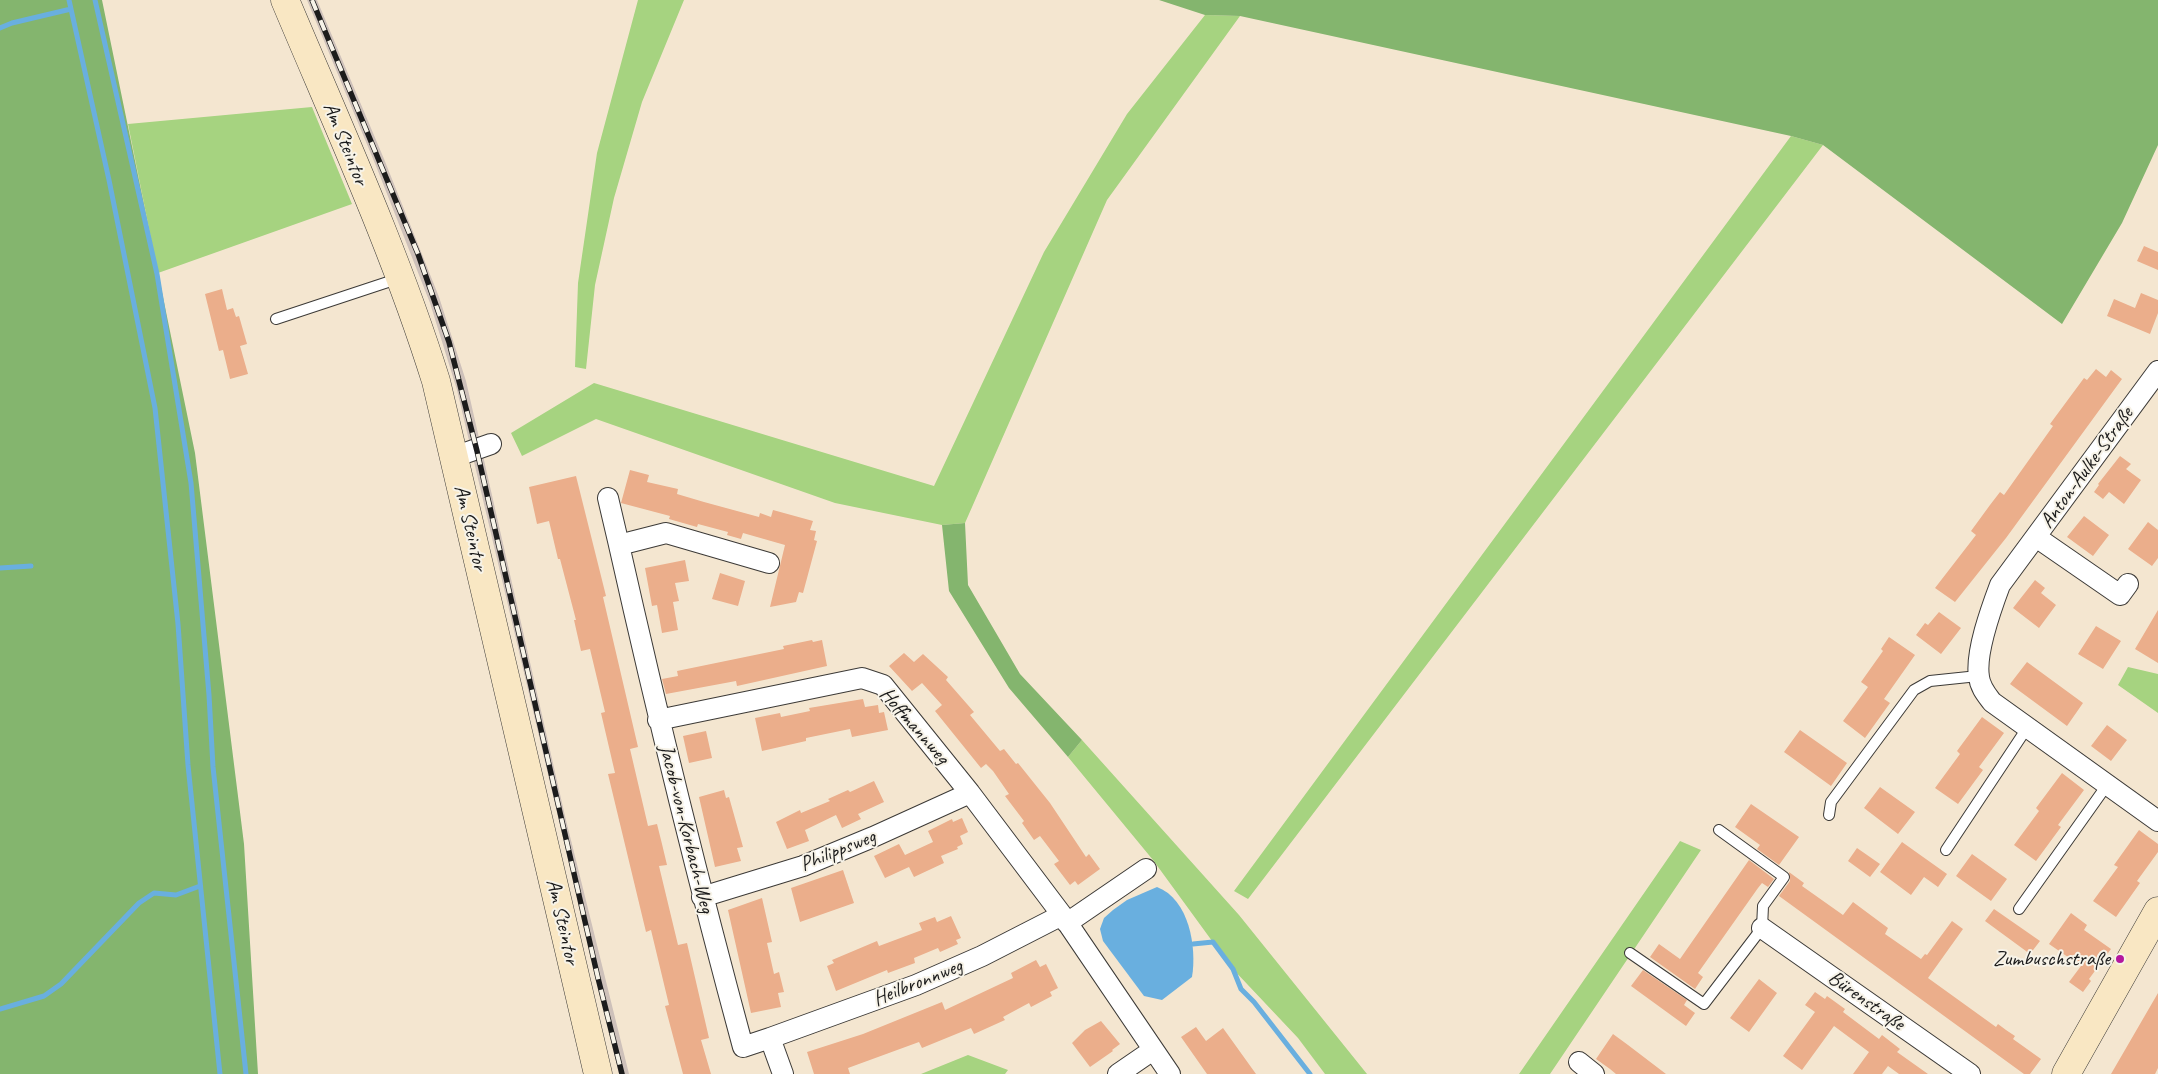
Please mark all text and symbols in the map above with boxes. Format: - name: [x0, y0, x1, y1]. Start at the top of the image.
- street label: Am Steintor: [317, 99, 373, 189]
- street label: Anton-Aulke-Straße: [2035, 403, 2139, 533]
- street label: Am Steintor: [448, 483, 492, 573]
- street label: Hoffmannweg: [874, 682, 954, 770]
- street label: Jacob-von-Korbach-Weg: [653, 742, 719, 916]
- street label: Philippsweg: [797, 824, 879, 878]
- street label: Am Steintor: [540, 877, 584, 967]
- place label: Zumbuschstraße: [1993, 946, 2110, 972]
- marker: Zumbuschstraße: [2114, 953, 2126, 965]
- street label: Heilbronnweg: [870, 954, 966, 1012]
- street label: Bürenstraße: [1823, 965, 1909, 1037]

